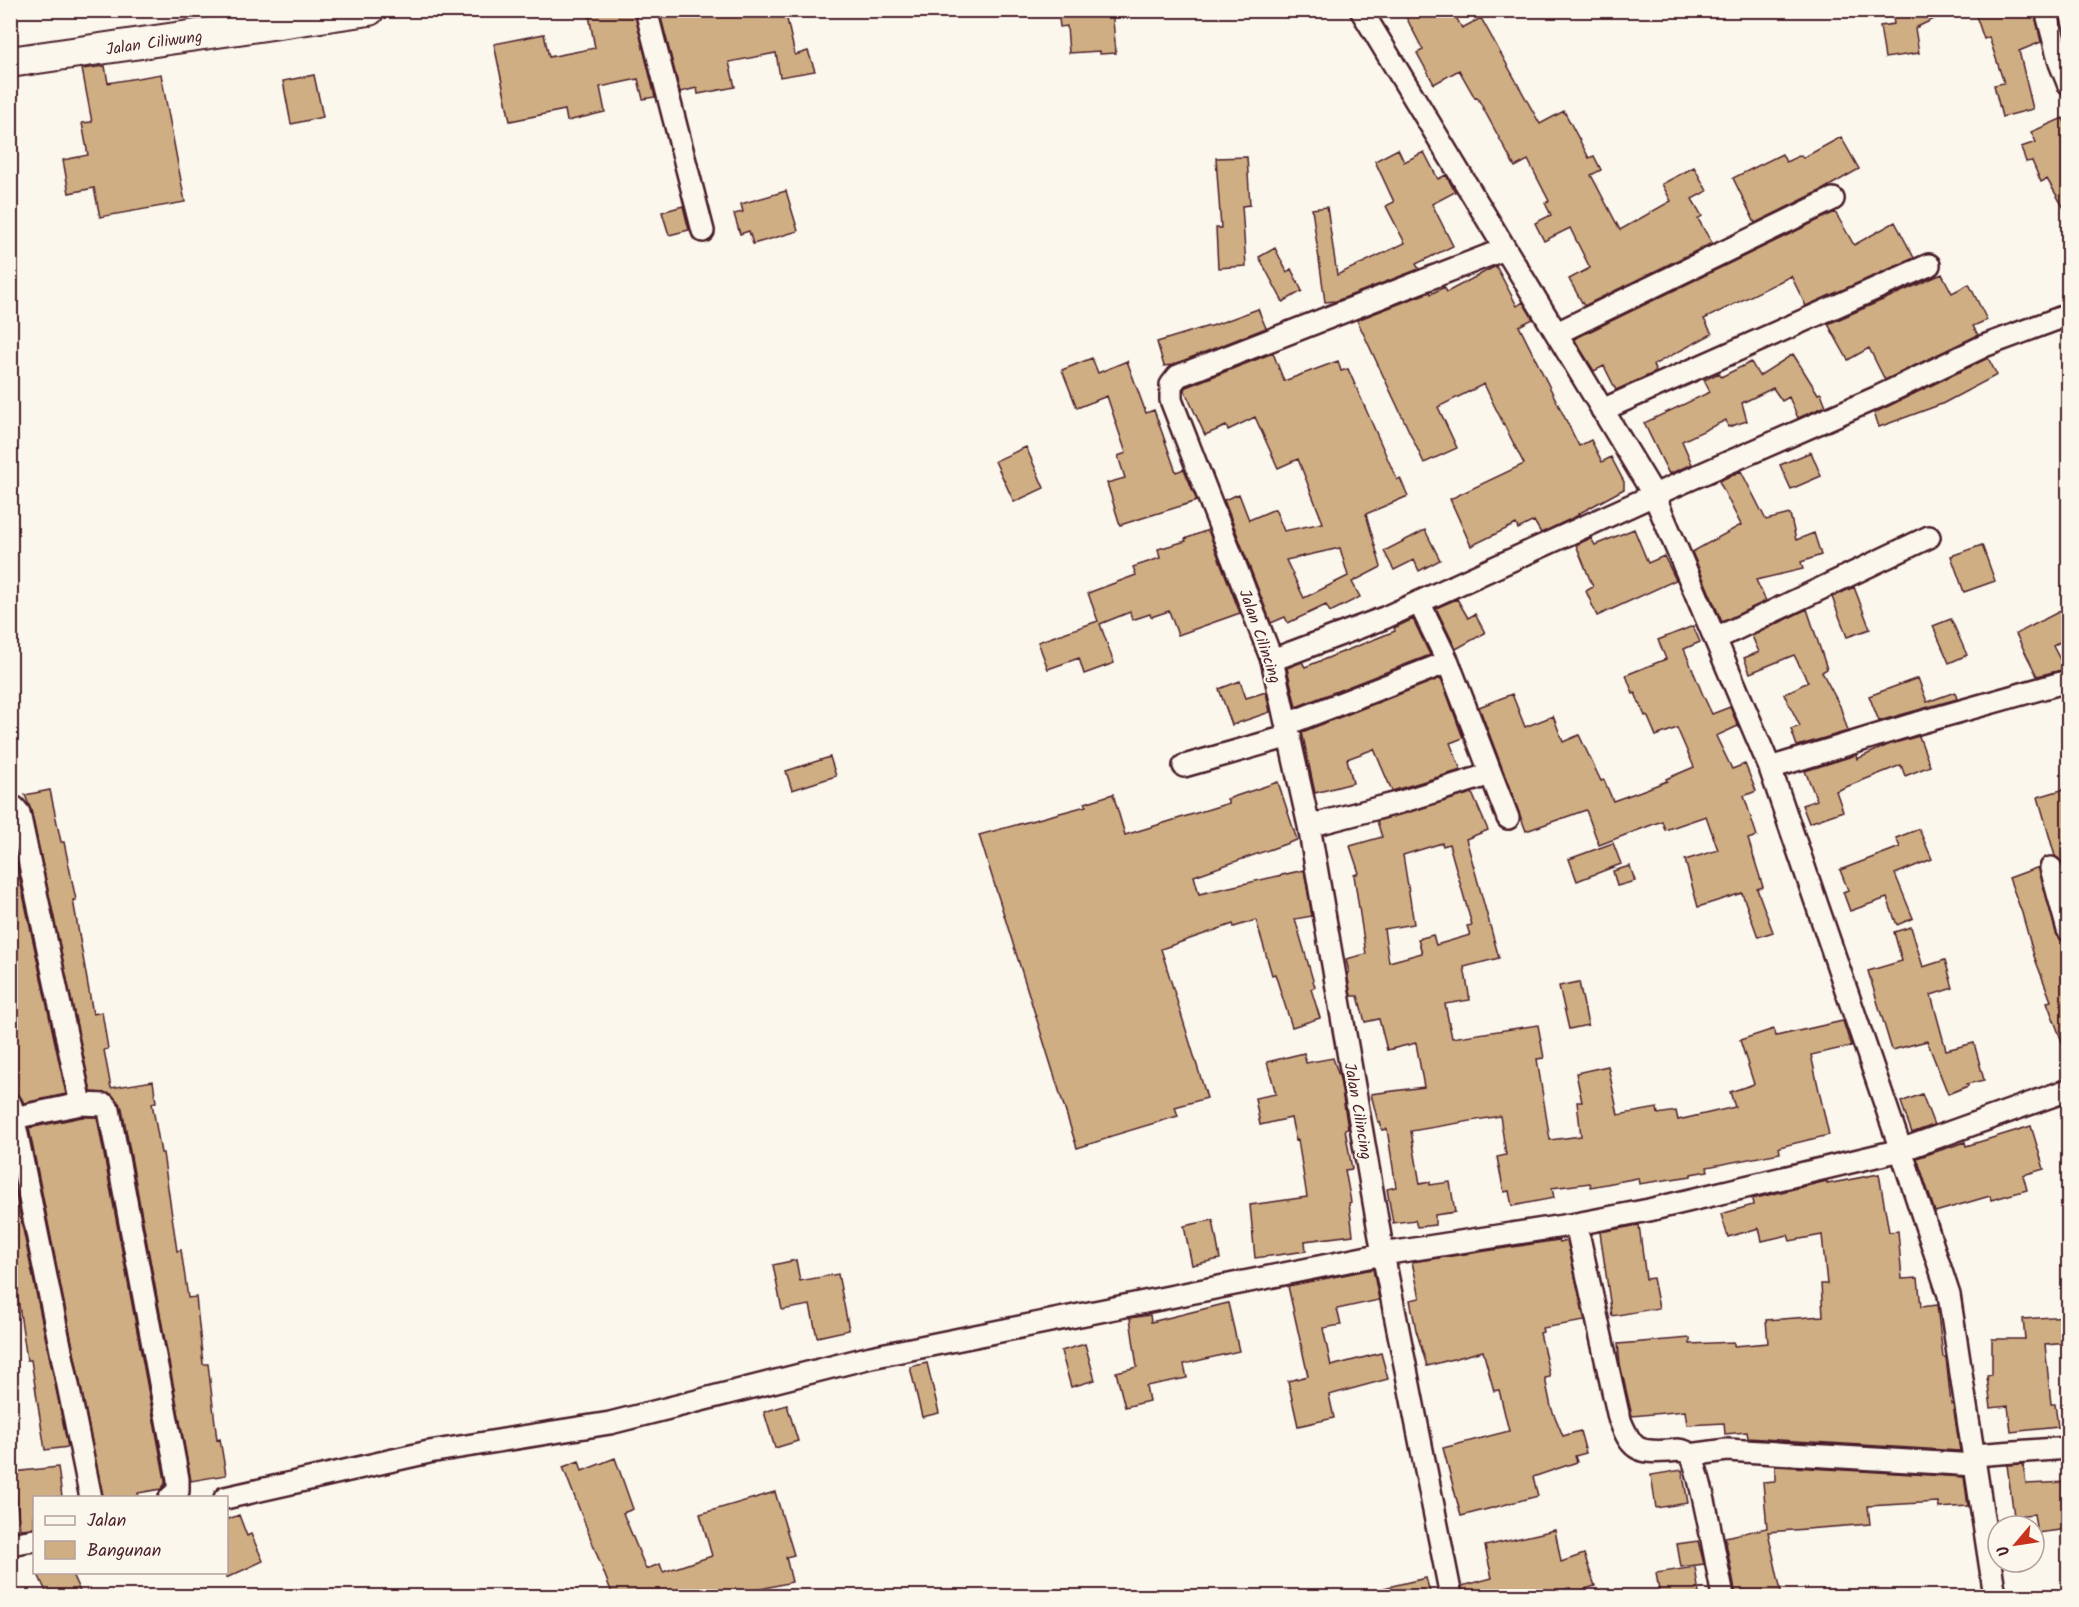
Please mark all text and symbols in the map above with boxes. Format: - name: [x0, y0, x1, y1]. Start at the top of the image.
- street label: Jalan Ciliwung: [104, 24, 204, 63]
- street label: Jalan Cilincing: [1232, 586, 1287, 687]
- street label: Jalan Cilincing: [1337, 1061, 1378, 1162]
- legend: [33, 1496, 228, 1574]
- text: Jalan: [87, 1507, 126, 1536]
- north arrow: [1986, 1514, 2046, 1574]
- text: Bangunan: [87, 1537, 161, 1566]
- text: U: [1991, 1540, 2017, 1561]

